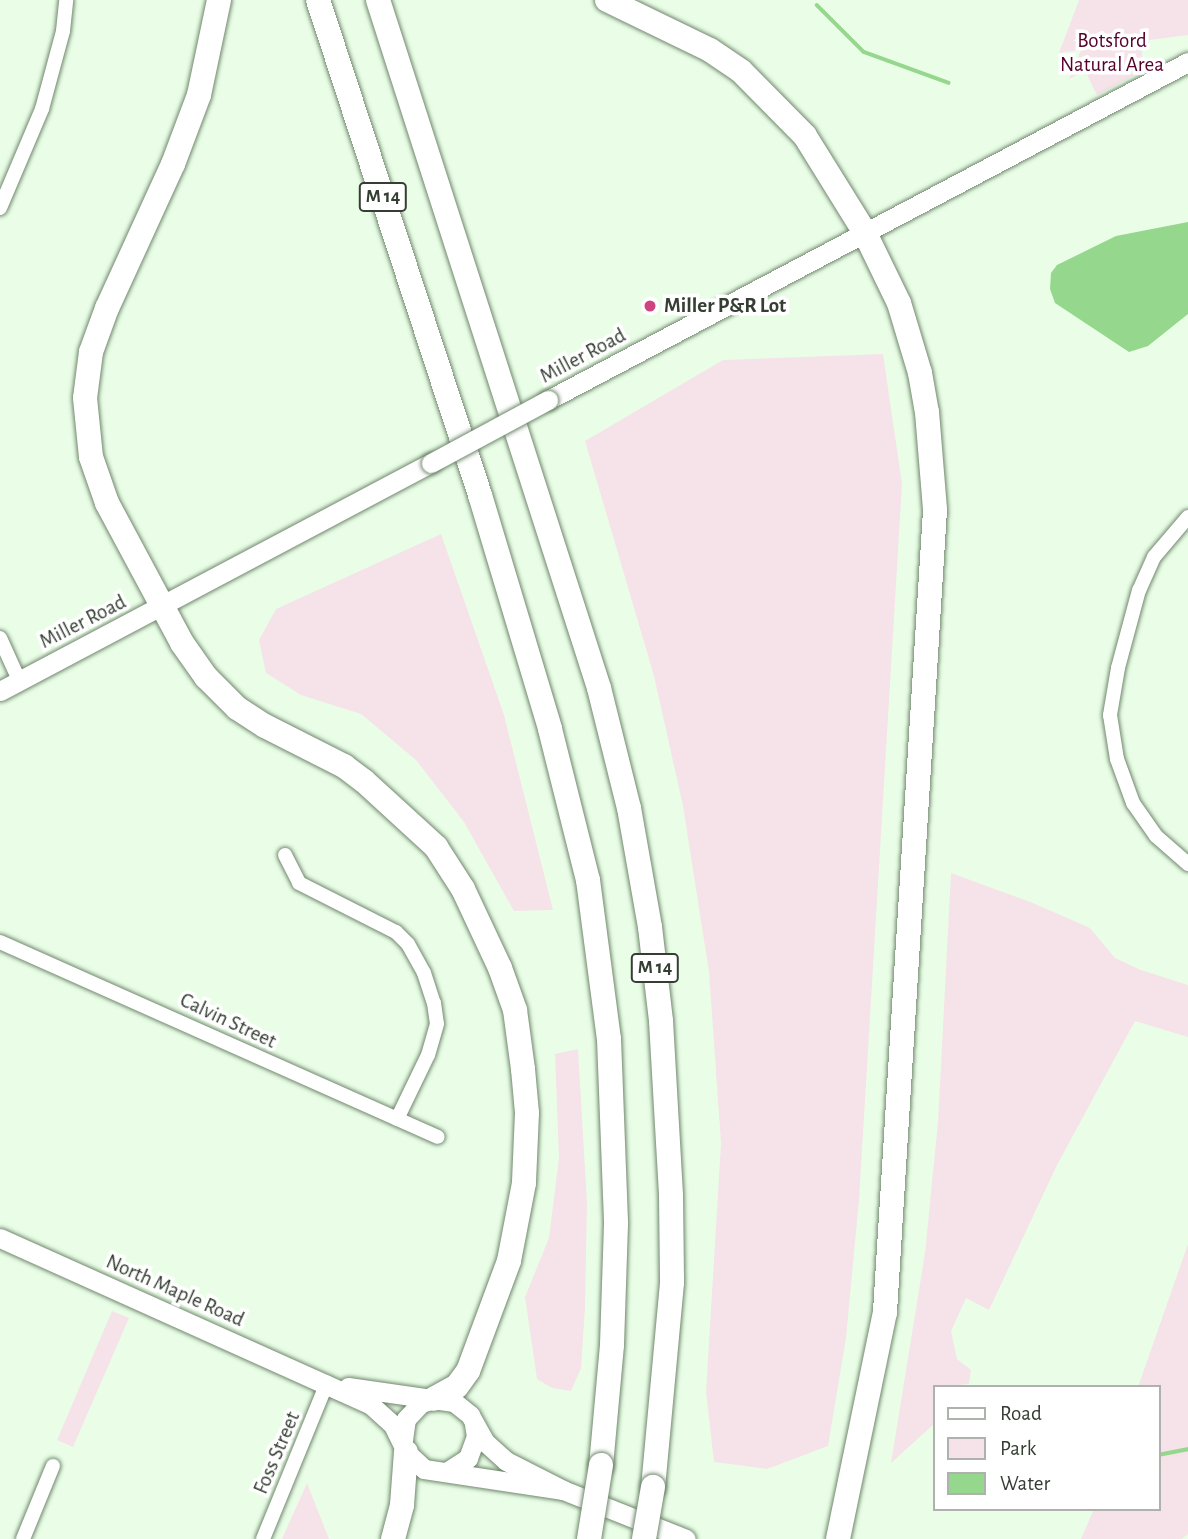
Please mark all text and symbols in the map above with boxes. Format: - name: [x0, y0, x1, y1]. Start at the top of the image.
- park label: Botsford Natural Area: [1060, 28, 1164, 78]
- road number: M 14: [358, 182, 408, 212]
- place label: Miller P&R Lot: [664, 293, 786, 319]
- marker: Miller P&R Lot: [642, 298, 658, 314]
- street label: Miller Road: [536, 323, 630, 389]
- street label: Miller Road: [36, 589, 130, 655]
- road number: M 14: [630, 952, 680, 984]
- street label: Calvin Street: [176, 988, 280, 1054]
- street label: North Maple Road: [102, 1249, 248, 1333]
- legend: [932, 1385, 1160, 1511]
- text: Road: [1000, 1403, 1042, 1424]
- street label: Foss Street: [248, 1408, 306, 1498]
- text: Park: [1000, 1438, 1036, 1459]
- text: Water: [1000, 1473, 1050, 1494]

